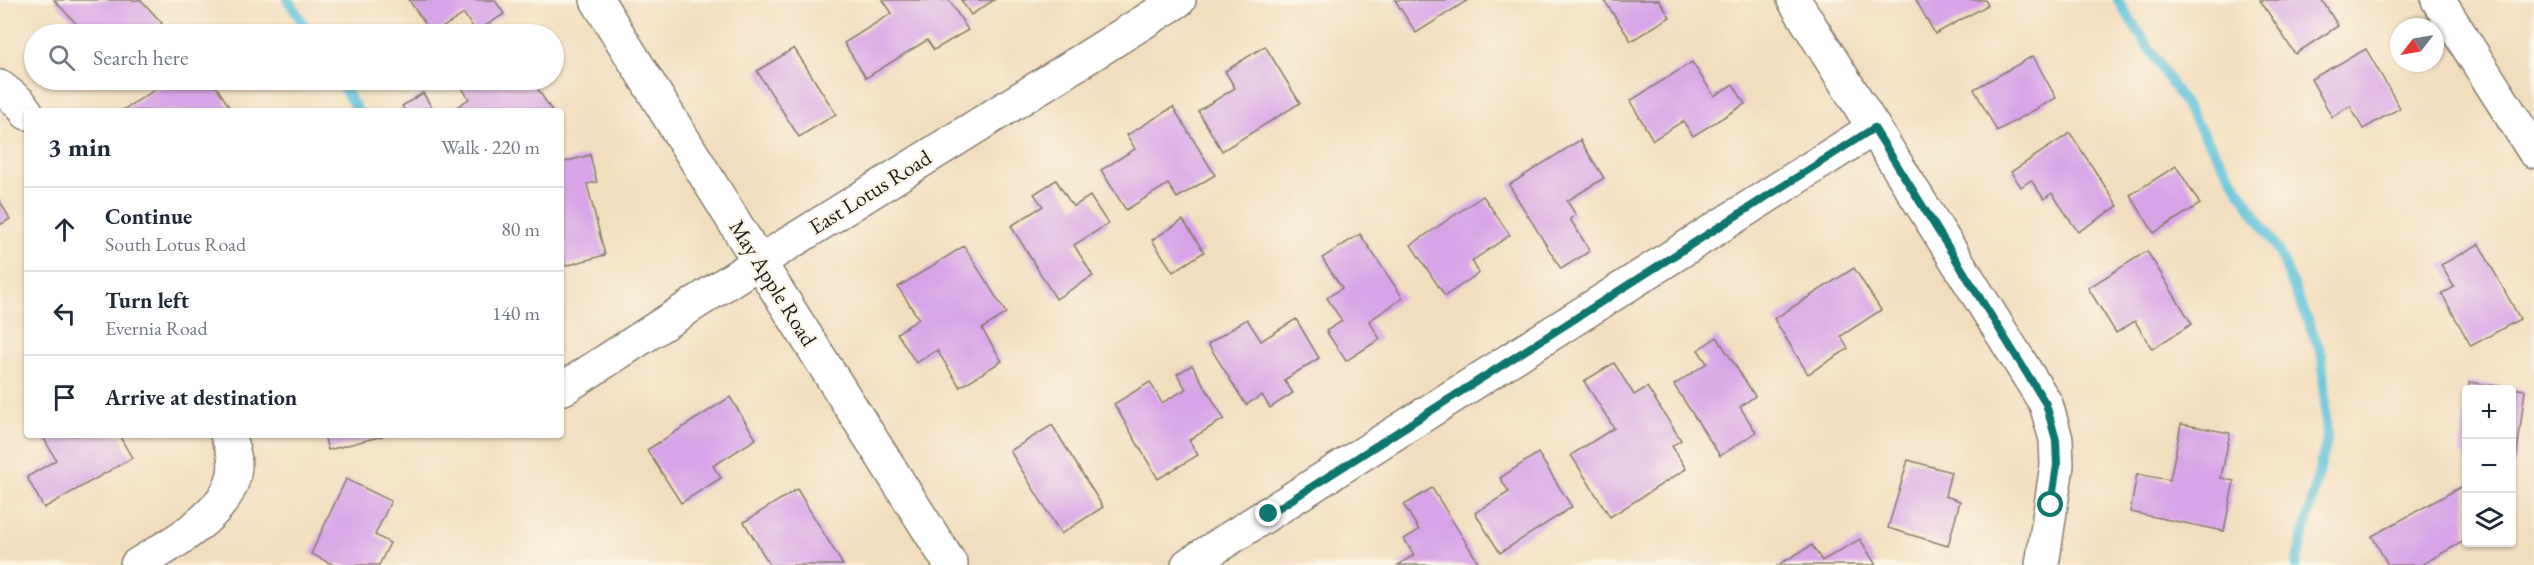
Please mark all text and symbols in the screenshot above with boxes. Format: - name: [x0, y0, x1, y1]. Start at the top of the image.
- north arrow: [2390, 18, 2444, 72]
- search box: [24, 24, 564, 90]
- icon: search: [45, 41, 78, 74]
- text: Search here: [93, 43, 188, 72]
- text: 3 min: [48, 130, 111, 164]
- text: Walk · 220 m: [441, 134, 540, 160]
- street label: East Lotus Road: [803, 142, 937, 241]
- text: Continue: [105, 202, 192, 231]
- icon: ahead: [48, 213, 81, 246]
- street label: May Apple Road: [723, 214, 824, 352]
- text: 80 m: [501, 216, 540, 242]
- text: South Lotus Road: [105, 231, 246, 257]
- text: Turn left: [105, 286, 189, 315]
- icon: left: [48, 297, 81, 330]
- text: 140 m: [492, 300, 540, 326]
- text: Evernia Road: [105, 315, 208, 341]
- icon: arrive: [48, 381, 81, 414]
- text: Arrive at destination: [105, 383, 297, 412]
- map controls: [2462, 385, 2516, 547]
- button: +: [2462, 385, 2516, 439]
- button: −: [2462, 439, 2516, 493]
- route start: [2037, 491, 2063, 517]
- button: layers: [2462, 493, 2516, 547]
- route end: [1255, 500, 1281, 526]

